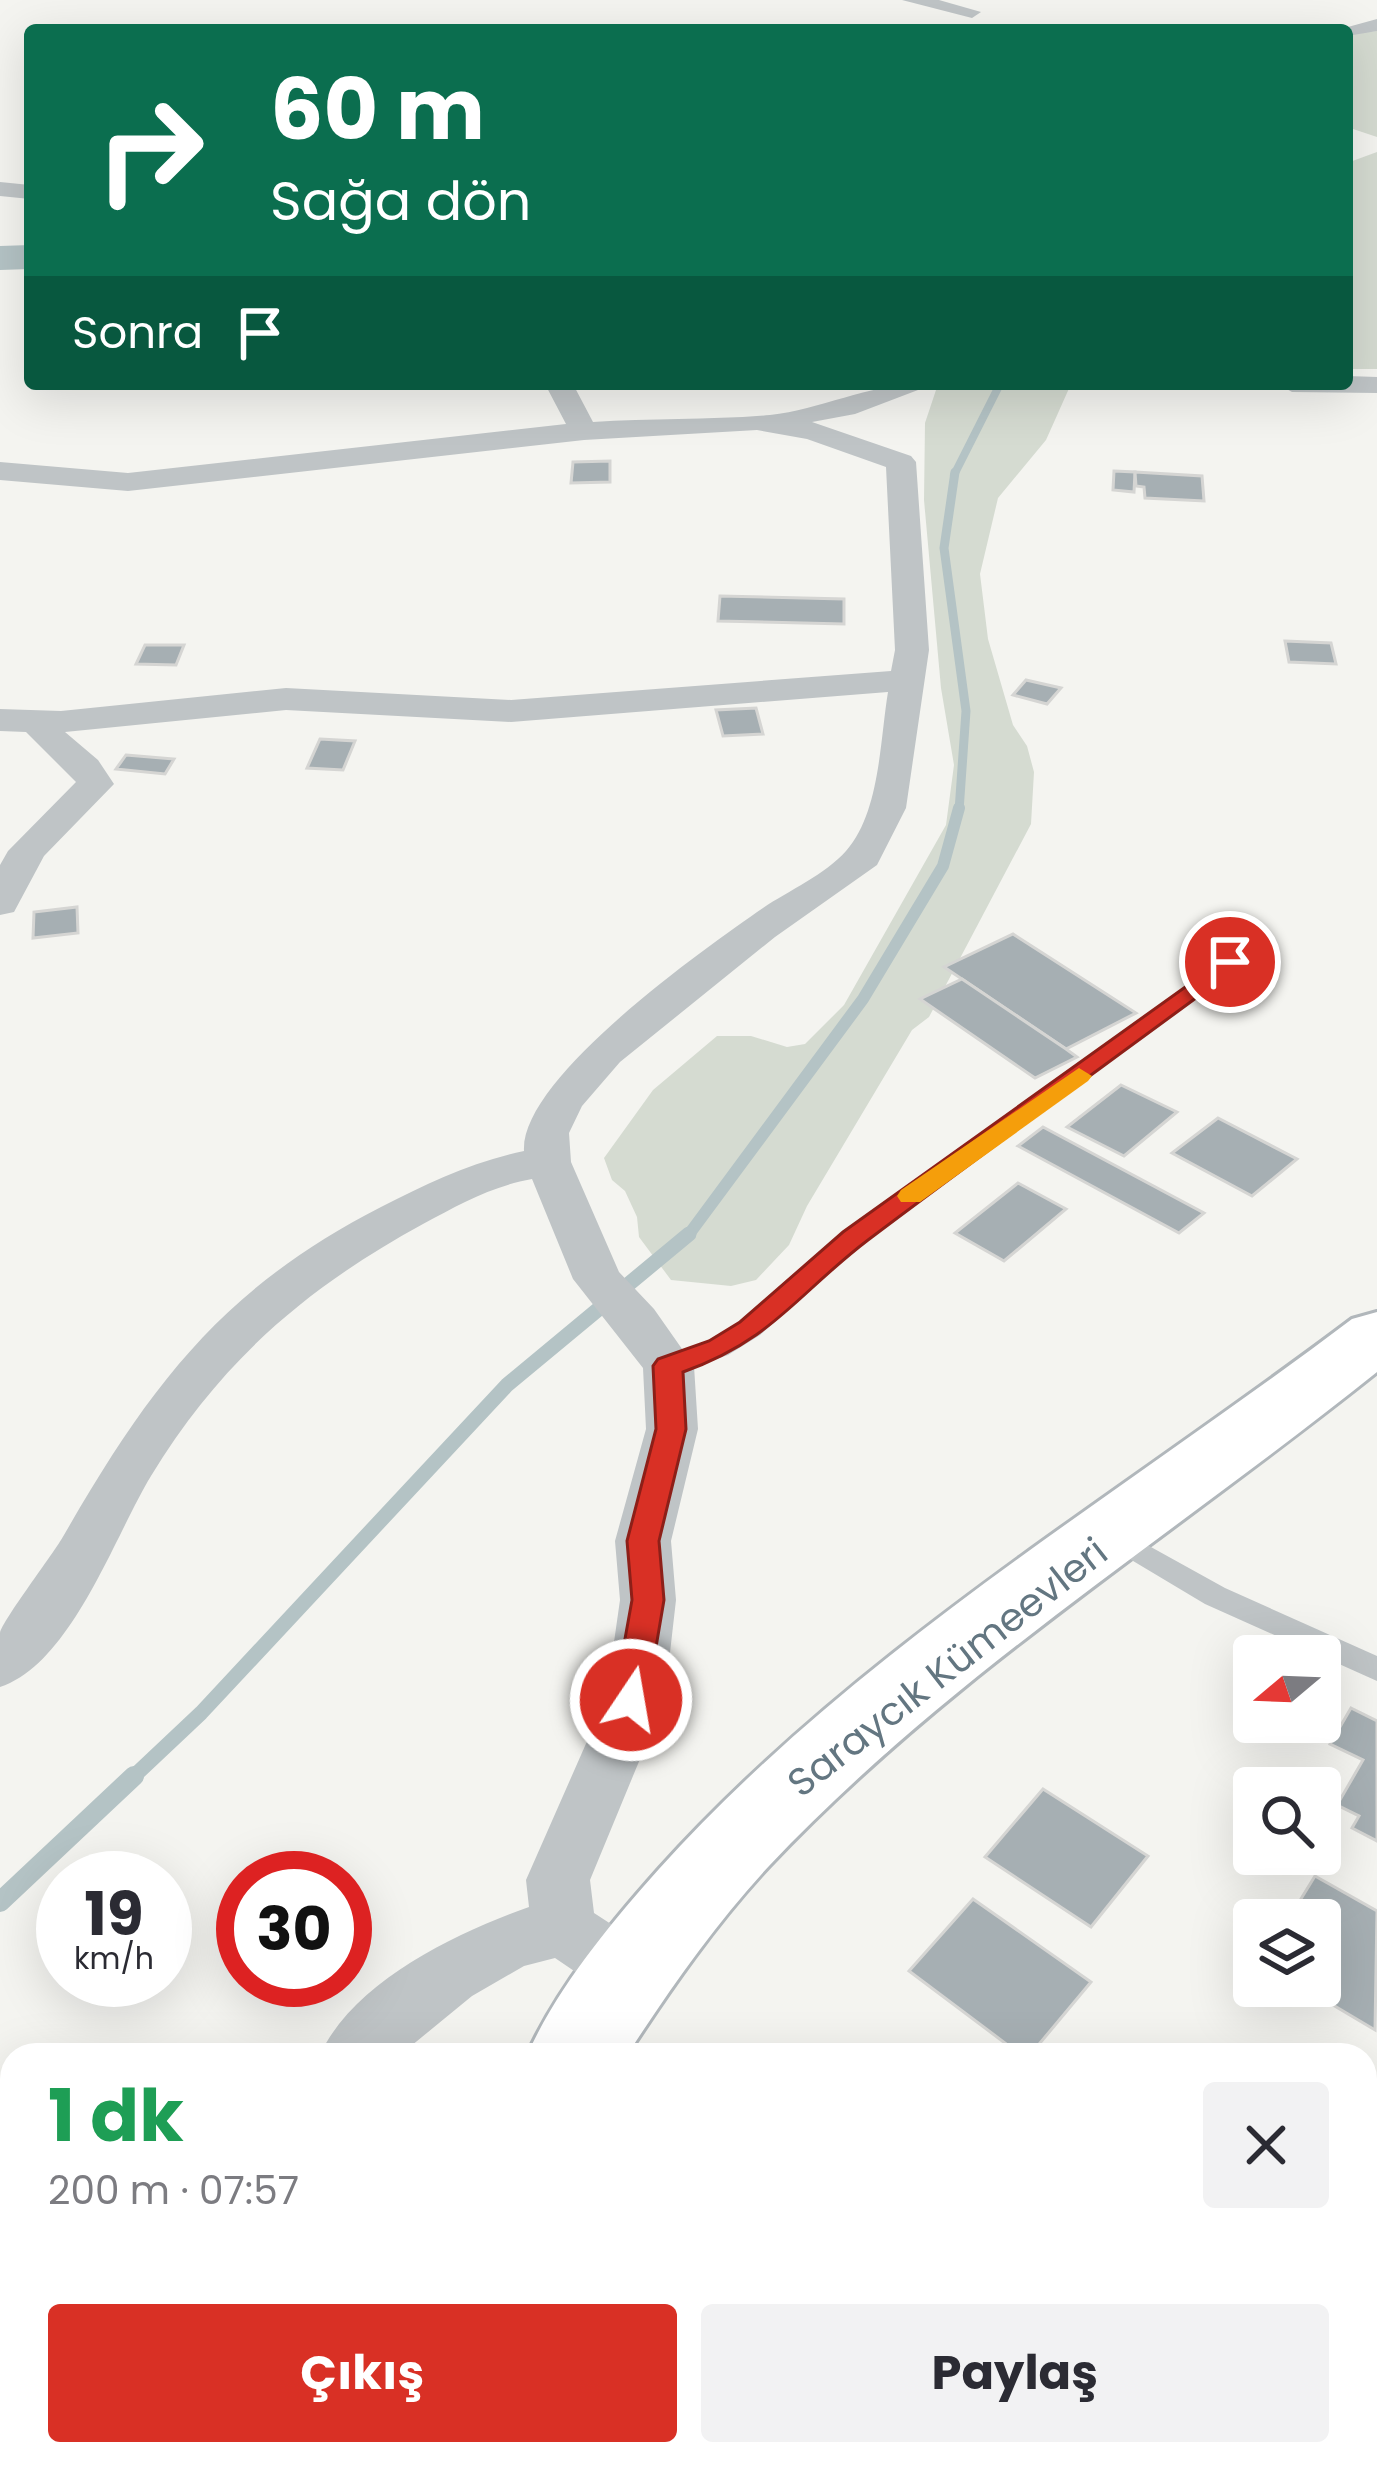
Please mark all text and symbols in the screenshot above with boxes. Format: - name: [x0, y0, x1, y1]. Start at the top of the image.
- text: 60 m: [270, 51, 485, 168]
- icon: right: [72, 72, 228, 228]
- text: Sağa dön: [270, 163, 531, 239]
- icon: arrive: [227, 300, 293, 366]
- text: Sonra: [72, 301, 203, 364]
- pin: [1179, 911, 1281, 1013]
- icon: arrive: [1197, 929, 1263, 995]
- street label: Saraycık Kümeevleri: [776, 1525, 1119, 1810]
- north arrow: [1233, 1635, 1341, 1743]
- map controls: [1233, 1635, 1341, 2007]
- position arrow: [568, 1637, 694, 1763]
- button: search: [1233, 1767, 1341, 1875]
- speed limit sign: 30: [216, 1851, 372, 2007]
- text: 19: [84, 1872, 144, 1956]
- button: layers: [1233, 1899, 1341, 2007]
- text: km/h: [74, 1937, 154, 1980]
- text: 1 dk: [48, 2065, 184, 2166]
- button: close: [1203, 2082, 1329, 2208]
- text: 200 m · 07:57: [48, 2163, 299, 2218]
- button: Çıkış: [48, 2304, 677, 2442]
- button: Paylaş: [701, 2304, 1329, 2442]

